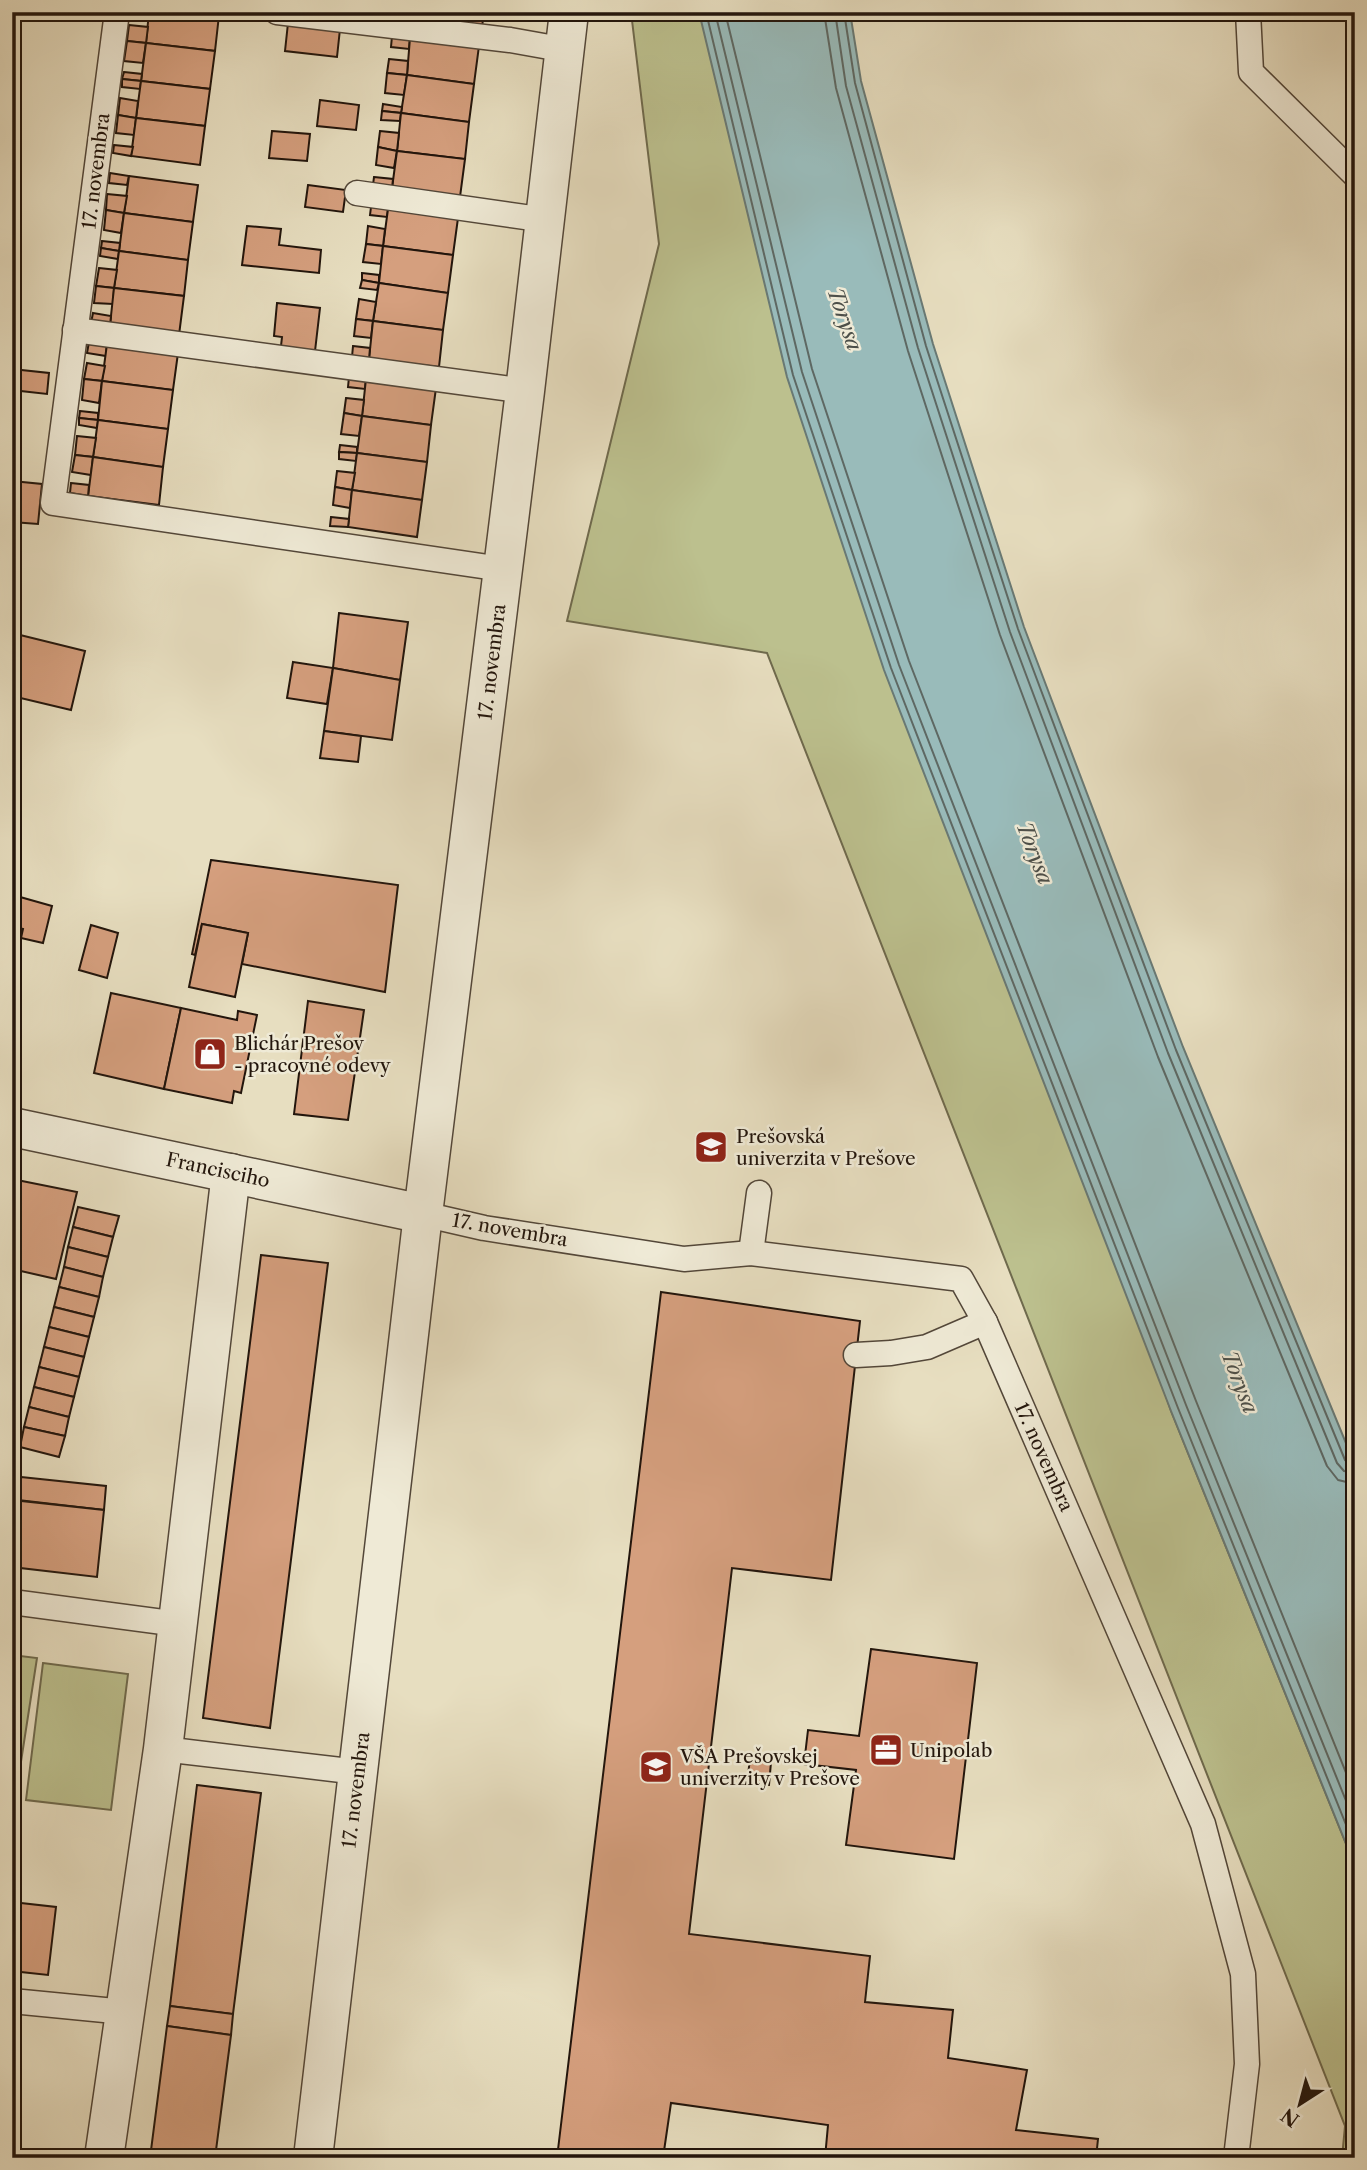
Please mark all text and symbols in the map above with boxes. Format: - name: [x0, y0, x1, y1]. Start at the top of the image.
- street label: 17. novembra: [77, 112, 115, 230]
- water label: Torysa: [823, 284, 868, 354]
- street label: 17. novembra: [473, 603, 511, 721]
- water label: Torysa: [1012, 818, 1058, 888]
- place label: Blichár Prešov - pracovné odevy: [234, 1032, 391, 1077]
- shop icon: Blichár Prešov - pracovné odevy: [191, 1035, 229, 1073]
- place label: Prešovská univerzita v Prešove: [736, 1125, 916, 1170]
- school or university icon: Prešovská univerzita v Prešove: [692, 1128, 730, 1166]
- street label: Francisciho: [164, 1148, 272, 1192]
- street label: 17. novembra: [450, 1209, 570, 1251]
- water label: Torysa: [1217, 1347, 1263, 1417]
- street label: 17. novembra: [1010, 1399, 1078, 1515]
- street label: 17. novembra: [337, 1731, 375, 1849]
- office icon: Unipolab: [867, 1731, 905, 1769]
- place label: Unipolab: [910, 1739, 992, 1762]
- place label: VŠA Prešovskej univerzity v Prešove: [679, 1744, 860, 1790]
- school or university icon: VŠA Prešovskej univerzity v Prešove: [637, 1748, 675, 1786]
- north arrow: [1266, 2068, 1336, 2138]
- text: N: [1277, 2103, 1304, 2132]

